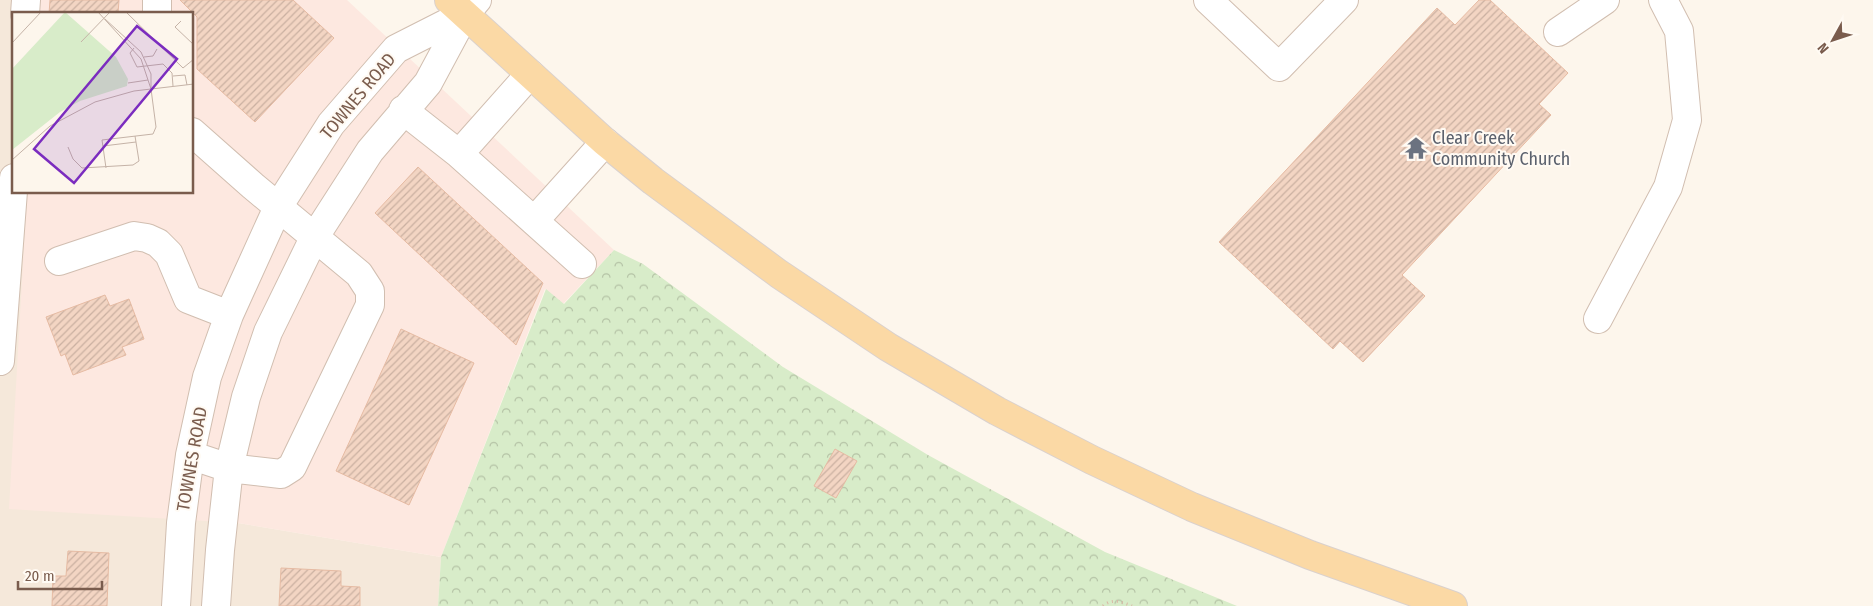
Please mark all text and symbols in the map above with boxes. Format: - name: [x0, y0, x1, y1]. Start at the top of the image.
- inset map: [12, 12, 194, 194]
- north arrow: [1808, 15, 1858, 65]
- text: N: [1814, 39, 1833, 57]
- street label: TOWNES ROAD: [316, 49, 400, 143]
- place label: Clear Creek Community Church: [1432, 127, 1570, 170]
- temple icon: Clear Creek Community Church: [1403, 135, 1429, 161]
- street label: TOWNES ROAD: [172, 405, 212, 513]
- scale bar: [18, 558, 101, 590]
- text: 20 m: [25, 567, 55, 585]

